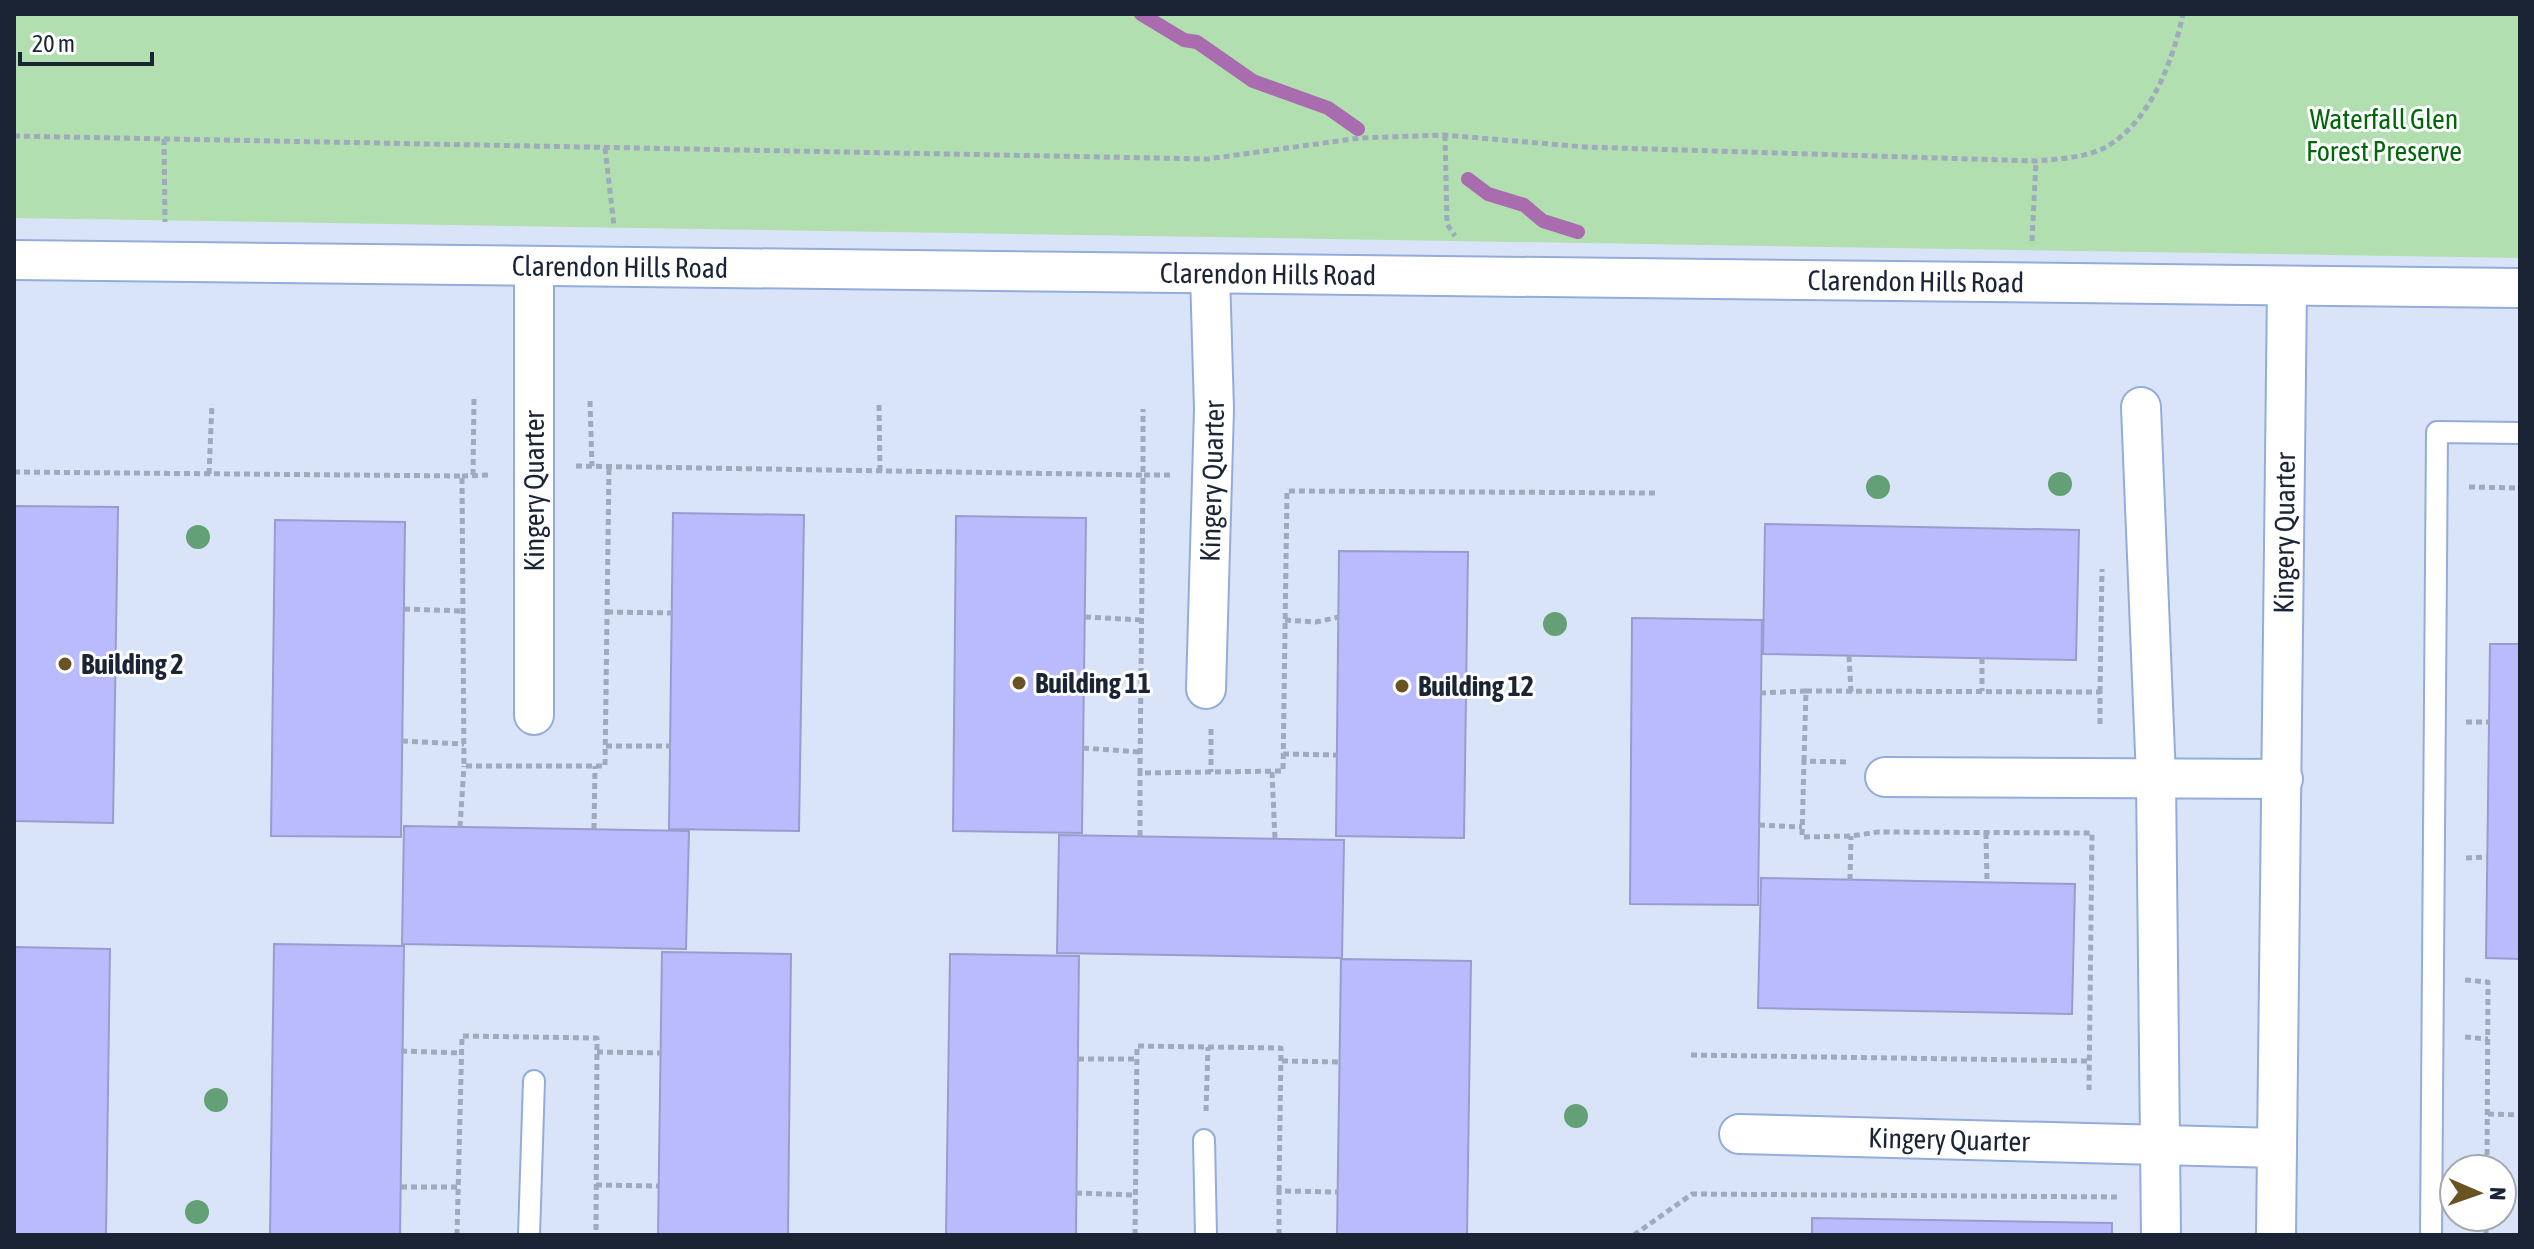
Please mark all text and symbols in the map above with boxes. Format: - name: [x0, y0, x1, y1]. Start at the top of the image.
- scale bar: [20, 16, 152, 66]
- text: 20 m: [32, 30, 75, 57]
- park label: Waterfall Glen Forest Preserve: [2306, 103, 2462, 167]
- street label: Clarendon Hills Road: [512, 250, 728, 284]
- street label: Clarendon Hills Road: [1160, 257, 1376, 291]
- street label: Clarendon Hills Road: [1808, 264, 2024, 298]
- street label: Kingery Quarter: [1194, 399, 1230, 562]
- street label: Kingery Quarter: [518, 410, 550, 572]
- street label: Kingery Quarter: [2267, 451, 2301, 614]
- place label: Building 2: [81, 648, 184, 680]
- marker: Building 2: [56, 655, 74, 673]
- place label: Building 11: [1035, 667, 1151, 699]
- place label: Building 12: [1418, 670, 1534, 702]
- marker: Building 11: [1010, 674, 1028, 692]
- marker: Building 12: [1393, 677, 1411, 695]
- street label: Kingery Quarter: [1868, 1121, 2031, 1158]
- north arrow: [2438, 1153, 2518, 1233]
- text: N: [2485, 1187, 2511, 1201]

